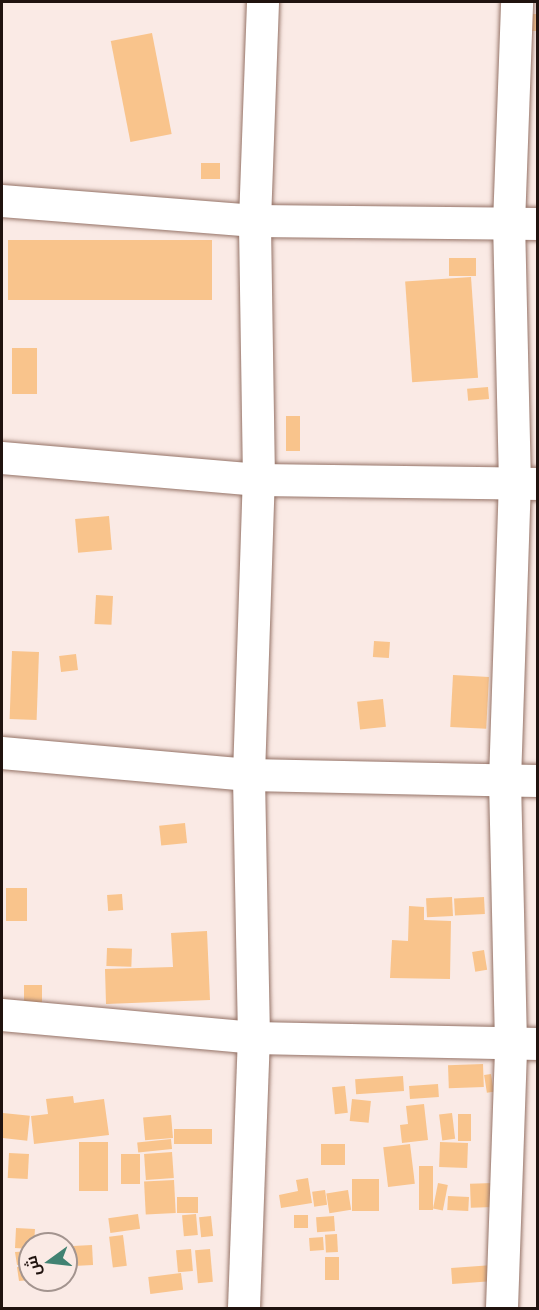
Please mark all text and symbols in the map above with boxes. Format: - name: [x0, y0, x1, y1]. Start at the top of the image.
- north arrow: [18, 1232, 78, 1292]
- text: ش: [20, 1254, 44, 1279]

